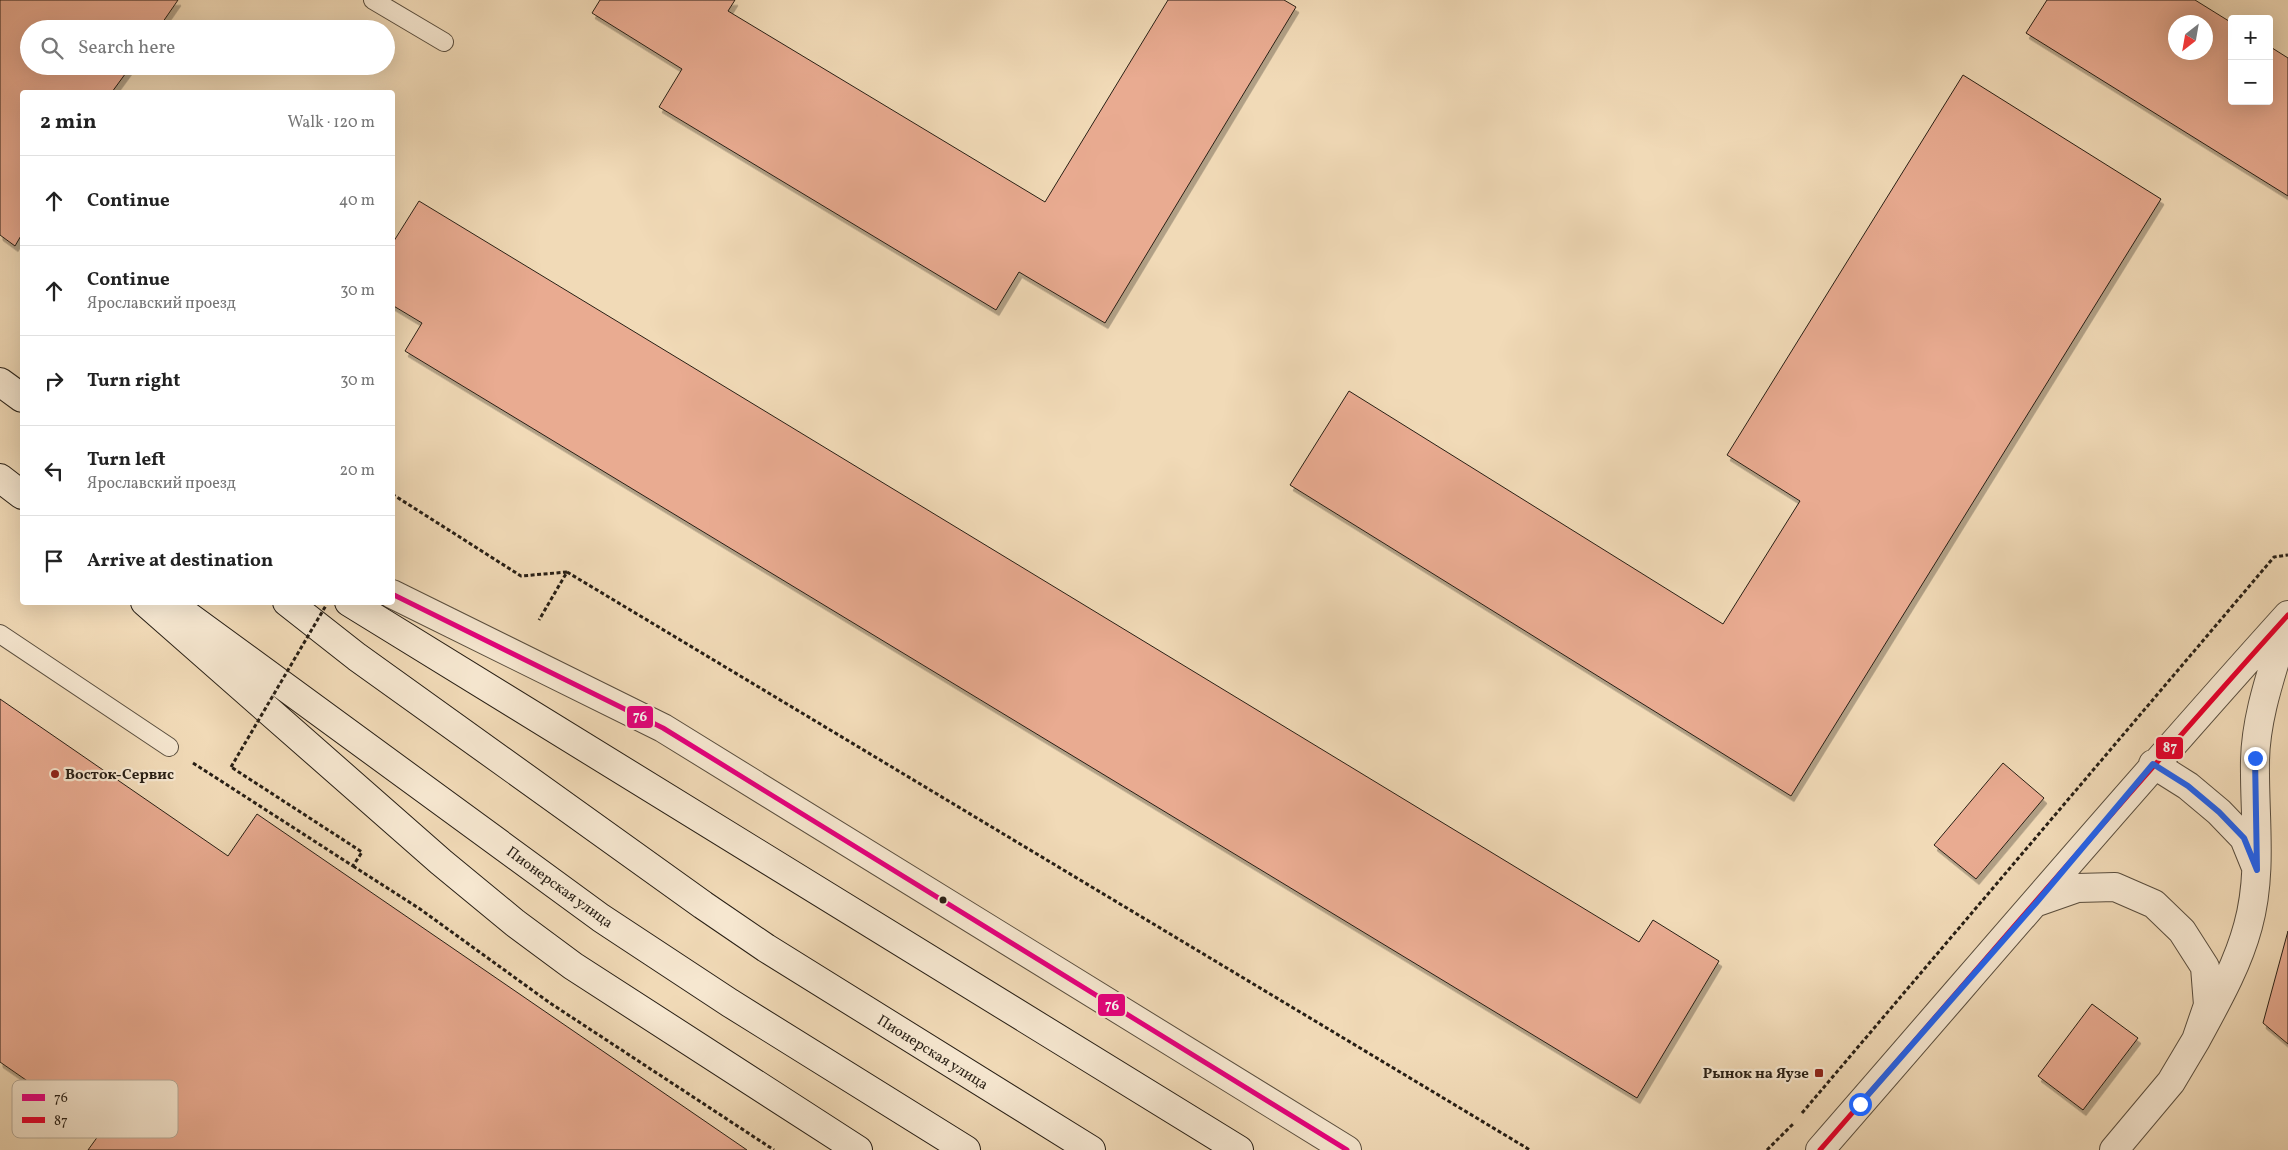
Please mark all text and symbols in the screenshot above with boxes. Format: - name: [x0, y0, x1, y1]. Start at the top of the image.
- north arrow: [2168, 15, 2213, 60]
- map controls: [2228, 15, 2273, 105]
- button: +: [2228, 15, 2273, 60]
- search box: [20, 20, 395, 75]
- icon: search: [38, 34, 66, 62]
- text: Search here: [78, 35, 175, 61]
- button: −: [2228, 60, 2273, 105]
- text: 2 min: [40, 108, 97, 137]
- text: Walk · 120 m: [287, 112, 375, 134]
- icon: ahead: [40, 187, 68, 215]
- text: Continue: [87, 188, 170, 214]
- text: 40 m: [339, 190, 375, 212]
- text: Continue: [87, 267, 170, 293]
- icon: ahead: [40, 277, 68, 305]
- text: 30 m: [340, 280, 375, 302]
- text: Ярославский проезд: [87, 293, 236, 315]
- icon: right: [40, 367, 68, 395]
- text: Turn right: [87, 368, 180, 394]
- text: 30 m: [340, 370, 375, 392]
- text: Turn left: [87, 447, 166, 473]
- icon: left: [40, 457, 68, 485]
- text: 20 m: [340, 460, 375, 482]
- text: Ярославский проезд: [87, 473, 236, 495]
- icon: arrive: [40, 547, 68, 575]
- text: Arrive at destination: [87, 548, 273, 574]
- line badge: 76: [626, 705, 654, 729]
- text: 76: [633, 708, 647, 727]
- line badge: 87: [2155, 736, 2184, 760]
- text: 87: [2163, 739, 2177, 758]
- route end: [2244, 747, 2267, 770]
- place label: Восток-Сервис: [65, 765, 174, 786]
- marker: Восток-Сервис: [49, 768, 61, 780]
- street label: Пионерская улица: [501, 842, 617, 934]
- unlabelled marker: [938, 895, 948, 905]
- line badge: 76: [1097, 993, 1126, 1017]
- text: 76: [1105, 997, 1119, 1016]
- street label: Пионерская улица: [873, 1011, 992, 1096]
- place label: Рынок на Яузе: [1703, 1064, 1809, 1085]
- marker: Рынок на Яузе: [1813, 1067, 1825, 1079]
- legend: [12, 1080, 178, 1138]
- text: 76: [54, 1089, 68, 1108]
- route start: [1849, 1093, 1872, 1116]
- text: 87: [54, 1112, 68, 1131]

